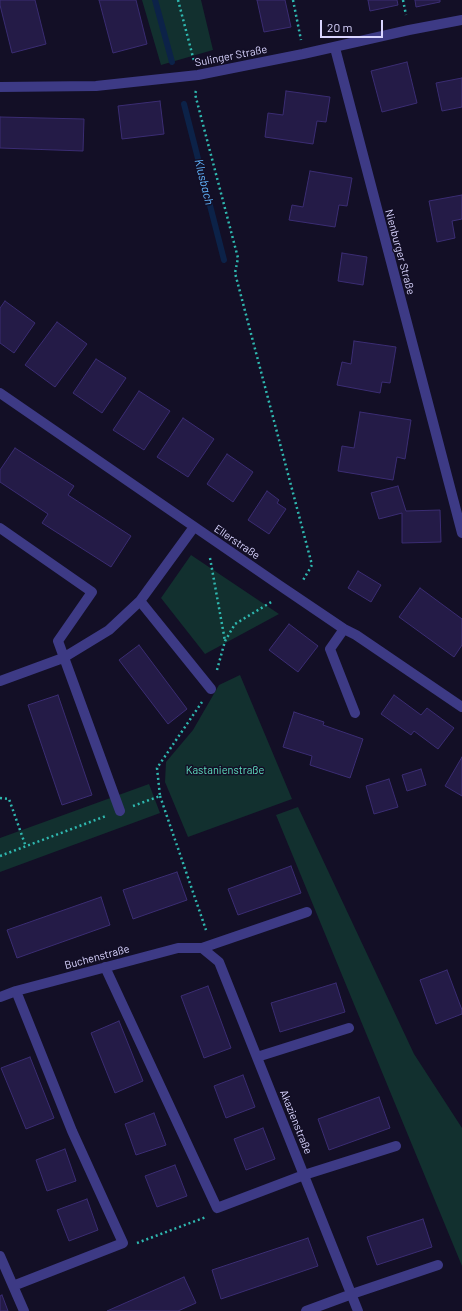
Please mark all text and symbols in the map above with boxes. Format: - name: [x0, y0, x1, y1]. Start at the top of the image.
- scale bar: [322, 12, 385, 38]
- text: 20 m: [327, 20, 353, 34]
- street label: Sulinger Straße: [194, 43, 268, 69]
- water label: Klusbach: [191, 158, 217, 206]
- street label: Nienburger Straße: [382, 208, 418, 296]
- street label: Ellerstraße: [212, 522, 262, 562]
- park label: Kastanienstraße: [186, 763, 264, 777]
- street label: Buchenstraße: [63, 942, 131, 972]
- street label: Akazienstraße: [277, 1088, 315, 1156]

